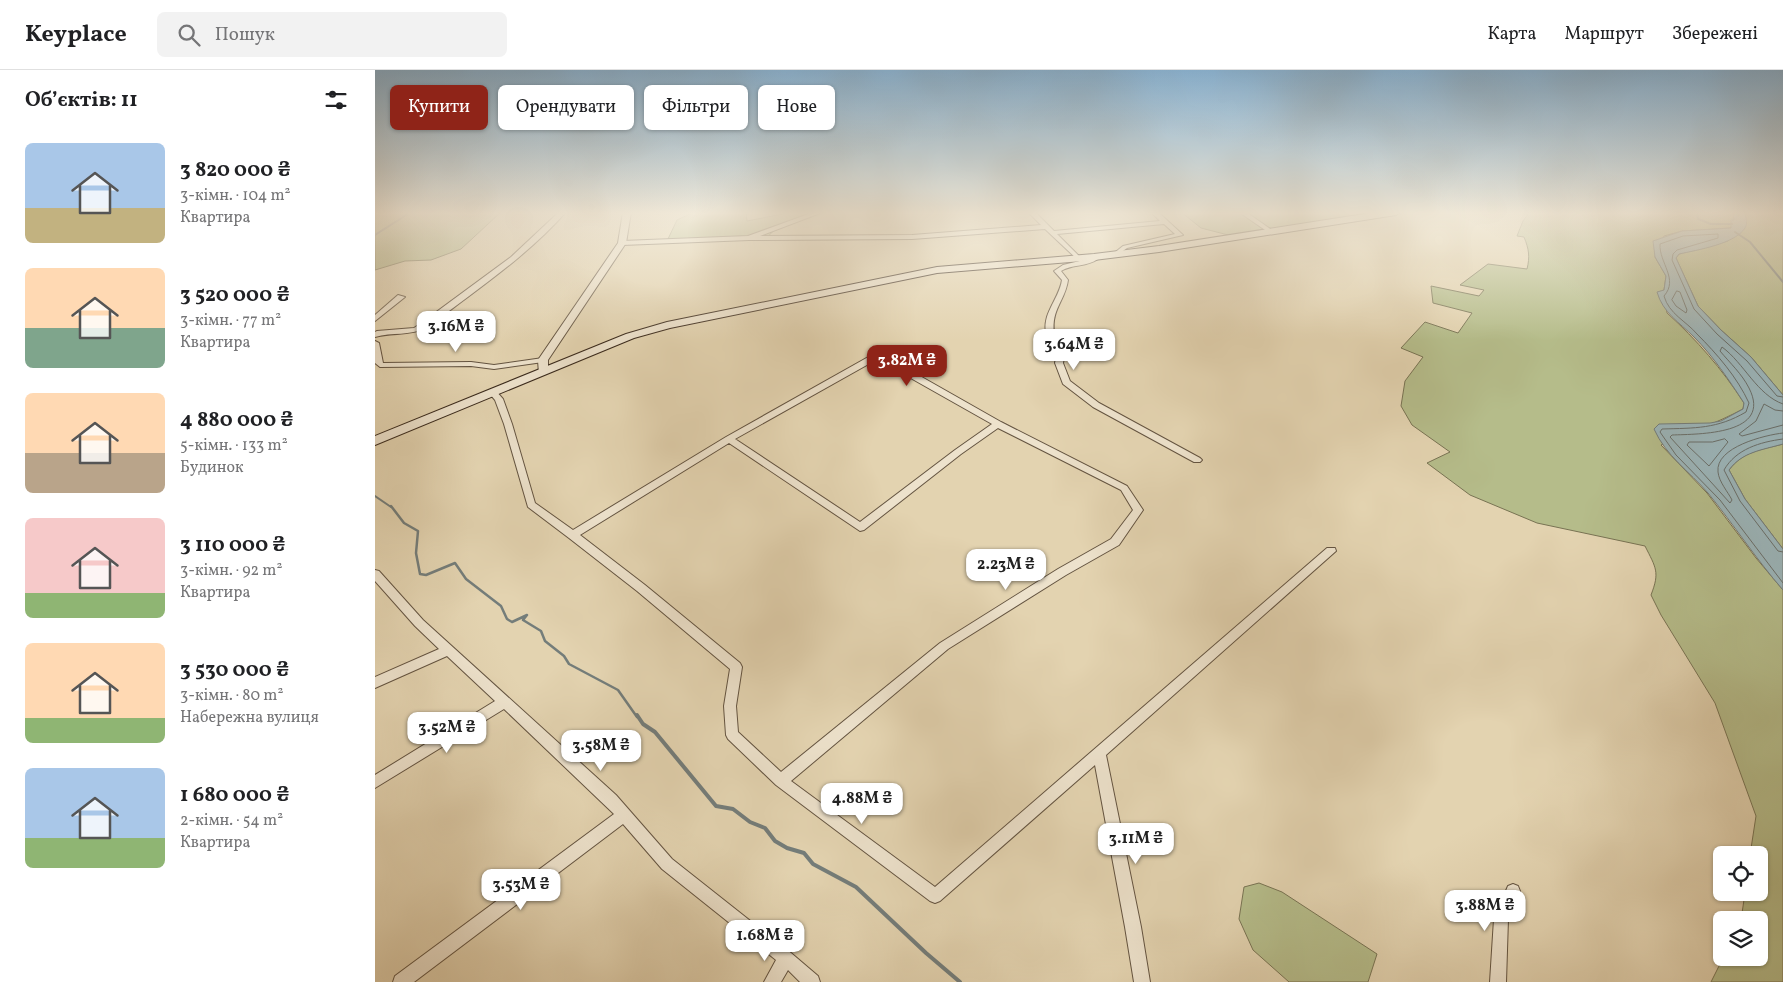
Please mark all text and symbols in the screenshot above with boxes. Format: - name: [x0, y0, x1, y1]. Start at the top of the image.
- search box: [157, 12, 507, 57]
- text: Keyplace: [25, 18, 127, 52]
- icon: search: [175, 21, 203, 49]
- text: Пошук: [215, 22, 275, 48]
- text: Карта: [1488, 22, 1536, 47]
- text: Маршрут: [1564, 22, 1644, 47]
- text: Збережені: [1672, 22, 1758, 47]
- chip: Купити: [390, 85, 488, 130]
- chip: Орендувати: [498, 85, 634, 130]
- chip: Фільтри: [644, 85, 748, 130]
- chip: Нове: [758, 85, 835, 130]
- text: Об’єктів: 11: [25, 86, 138, 115]
- icon: filters: [322, 86, 350, 114]
- text: 3 820 000 ₴: [180, 156, 291, 185]
- icon: home: [65, 163, 125, 223]
- text: 3-кімн. · 104 m²: [180, 185, 291, 207]
- text: Квартира: [180, 207, 250, 229]
- text: 3 520 000 ₴: [180, 281, 290, 310]
- icon: home: [65, 288, 125, 348]
- text: 3-кімн. · 77 m²: [180, 310, 281, 332]
- pin: 3.16M ₴: [410, 310, 502, 353]
- text: 3.16M ₴: [428, 316, 484, 338]
- pin: 3.64M ₴: [1028, 328, 1120, 371]
- text: Квартира: [180, 332, 250, 354]
- text: 3.64M ₴: [1044, 334, 1104, 356]
- pin: 3.82M ₴: [861, 344, 953, 387]
- text: 3.82M ₴: [878, 350, 936, 372]
- text: 4 880 000 ₴: [180, 406, 294, 435]
- icon: home: [65, 413, 125, 473]
- text: 5-кімн. · 133 m²: [180, 435, 288, 457]
- text: Будинок: [180, 457, 244, 479]
- text: 3 110 000 ₴: [180, 531, 286, 560]
- icon: home: [65, 538, 125, 598]
- pin: 2.23M ₴: [960, 548, 1052, 591]
- text: 2.23M ₴: [977, 554, 1035, 576]
- text: 3-кімн. · 92 m²: [180, 560, 282, 582]
- text: Квартира: [180, 582, 250, 604]
- text: 3 530 000 ₴: [180, 656, 289, 685]
- icon: home: [65, 663, 125, 723]
- text: 3-кімн. · 80 m²: [180, 685, 283, 707]
- text: Набережна вулиця: [180, 707, 319, 729]
- pin: 3.52M ₴: [401, 712, 493, 754]
- text: 3.52M ₴: [418, 717, 476, 739]
- pin: 3.58M ₴: [555, 730, 647, 772]
- text: 3.58M ₴: [572, 735, 630, 757]
- text: 1 680 000 ₴: [180, 781, 289, 810]
- pin: 4.88M ₴: [816, 782, 908, 825]
- icon: home: [65, 788, 125, 848]
- text: 4.88M ₴: [832, 788, 892, 810]
- text: 2-кімн. · 54 m²: [180, 810, 283, 832]
- pin: 3.11M ₴: [1090, 822, 1182, 865]
- text: 3.11M ₴: [1109, 828, 1163, 850]
- text: Квартира: [180, 832, 250, 854]
- map controls: [1713, 846, 1768, 966]
- button: locate: [1713, 846, 1768, 901]
- pin: 3.53M ₴: [475, 868, 567, 911]
- text: 3.53M ₴: [492, 874, 550, 896]
- pin: 3.88M ₴: [1439, 890, 1531, 932]
- text: 3.88M ₴: [1456, 895, 1514, 917]
- button: layers: [1713, 911, 1768, 966]
- pin: 1.68M ₴: [719, 920, 811, 962]
- text: 1.68M ₴: [736, 925, 794, 947]

